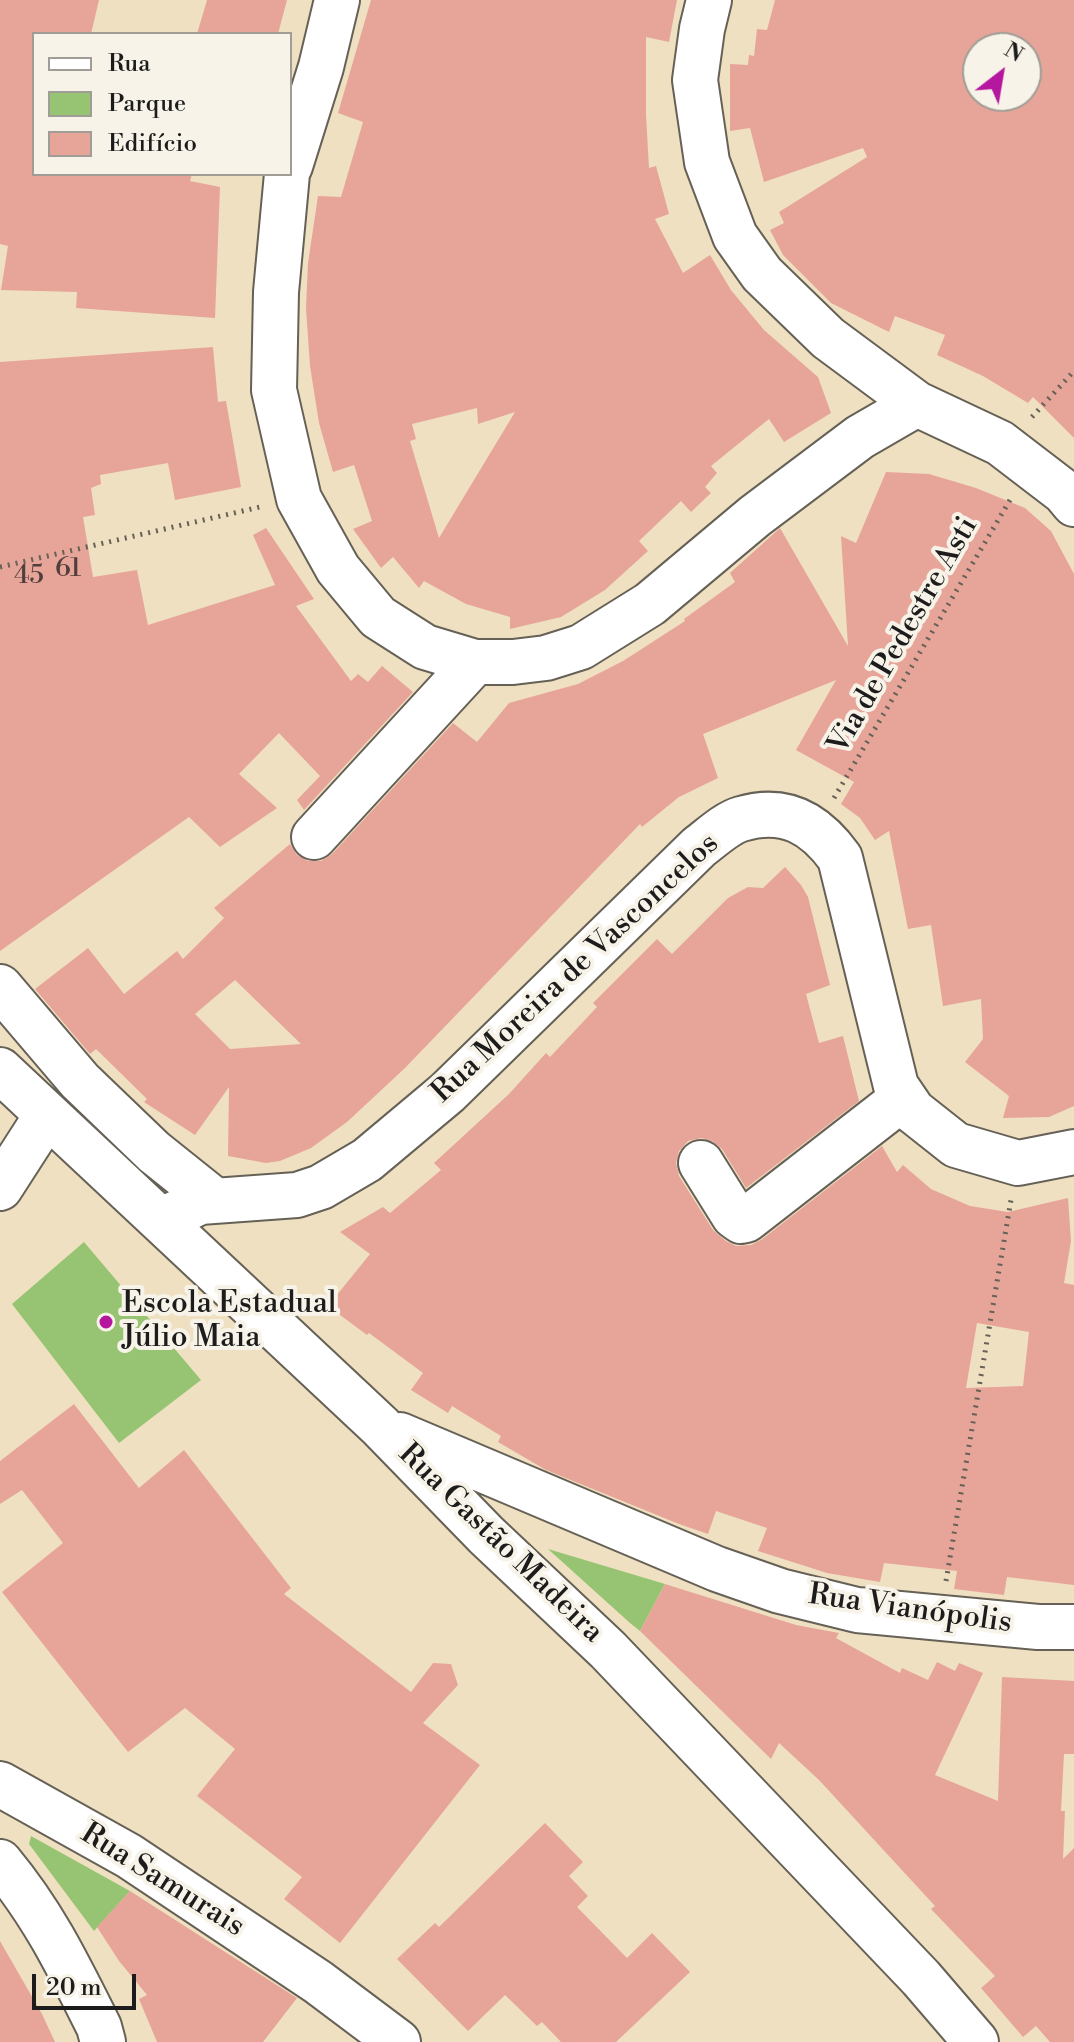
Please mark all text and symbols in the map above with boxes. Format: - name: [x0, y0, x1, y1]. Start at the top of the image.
- legend: [32, 32, 292, 176]
- north arrow: [962, 32, 1042, 112]
- text: N: [999, 37, 1028, 69]
- text: Rua: [108, 49, 150, 79]
- text: Parque: [108, 89, 186, 119]
- text: Edifício: [108, 129, 197, 159]
- street label: Via de Pedestre Asti: [821, 511, 987, 761]
- house number: 61: [55, 554, 81, 586]
- house number: 45: [14, 561, 44, 593]
- street label: Rua Moreira de Vasconcelos: [425, 827, 727, 1111]
- place label: Escola Estadual Júlio Maia: [122, 1287, 337, 1358]
- marker: Escola Estadual Júlio Maia: [97, 1313, 115, 1331]
- street label: Rua Gastão Madeira: [390, 1437, 610, 1651]
- street label: Rua Vianópolis: [806, 1578, 1014, 1642]
- street label: Rua Samurais: [74, 1816, 250, 1946]
- scale bar: [36, 1958, 140, 2008]
- text: 20 m: [46, 1973, 102, 2003]

